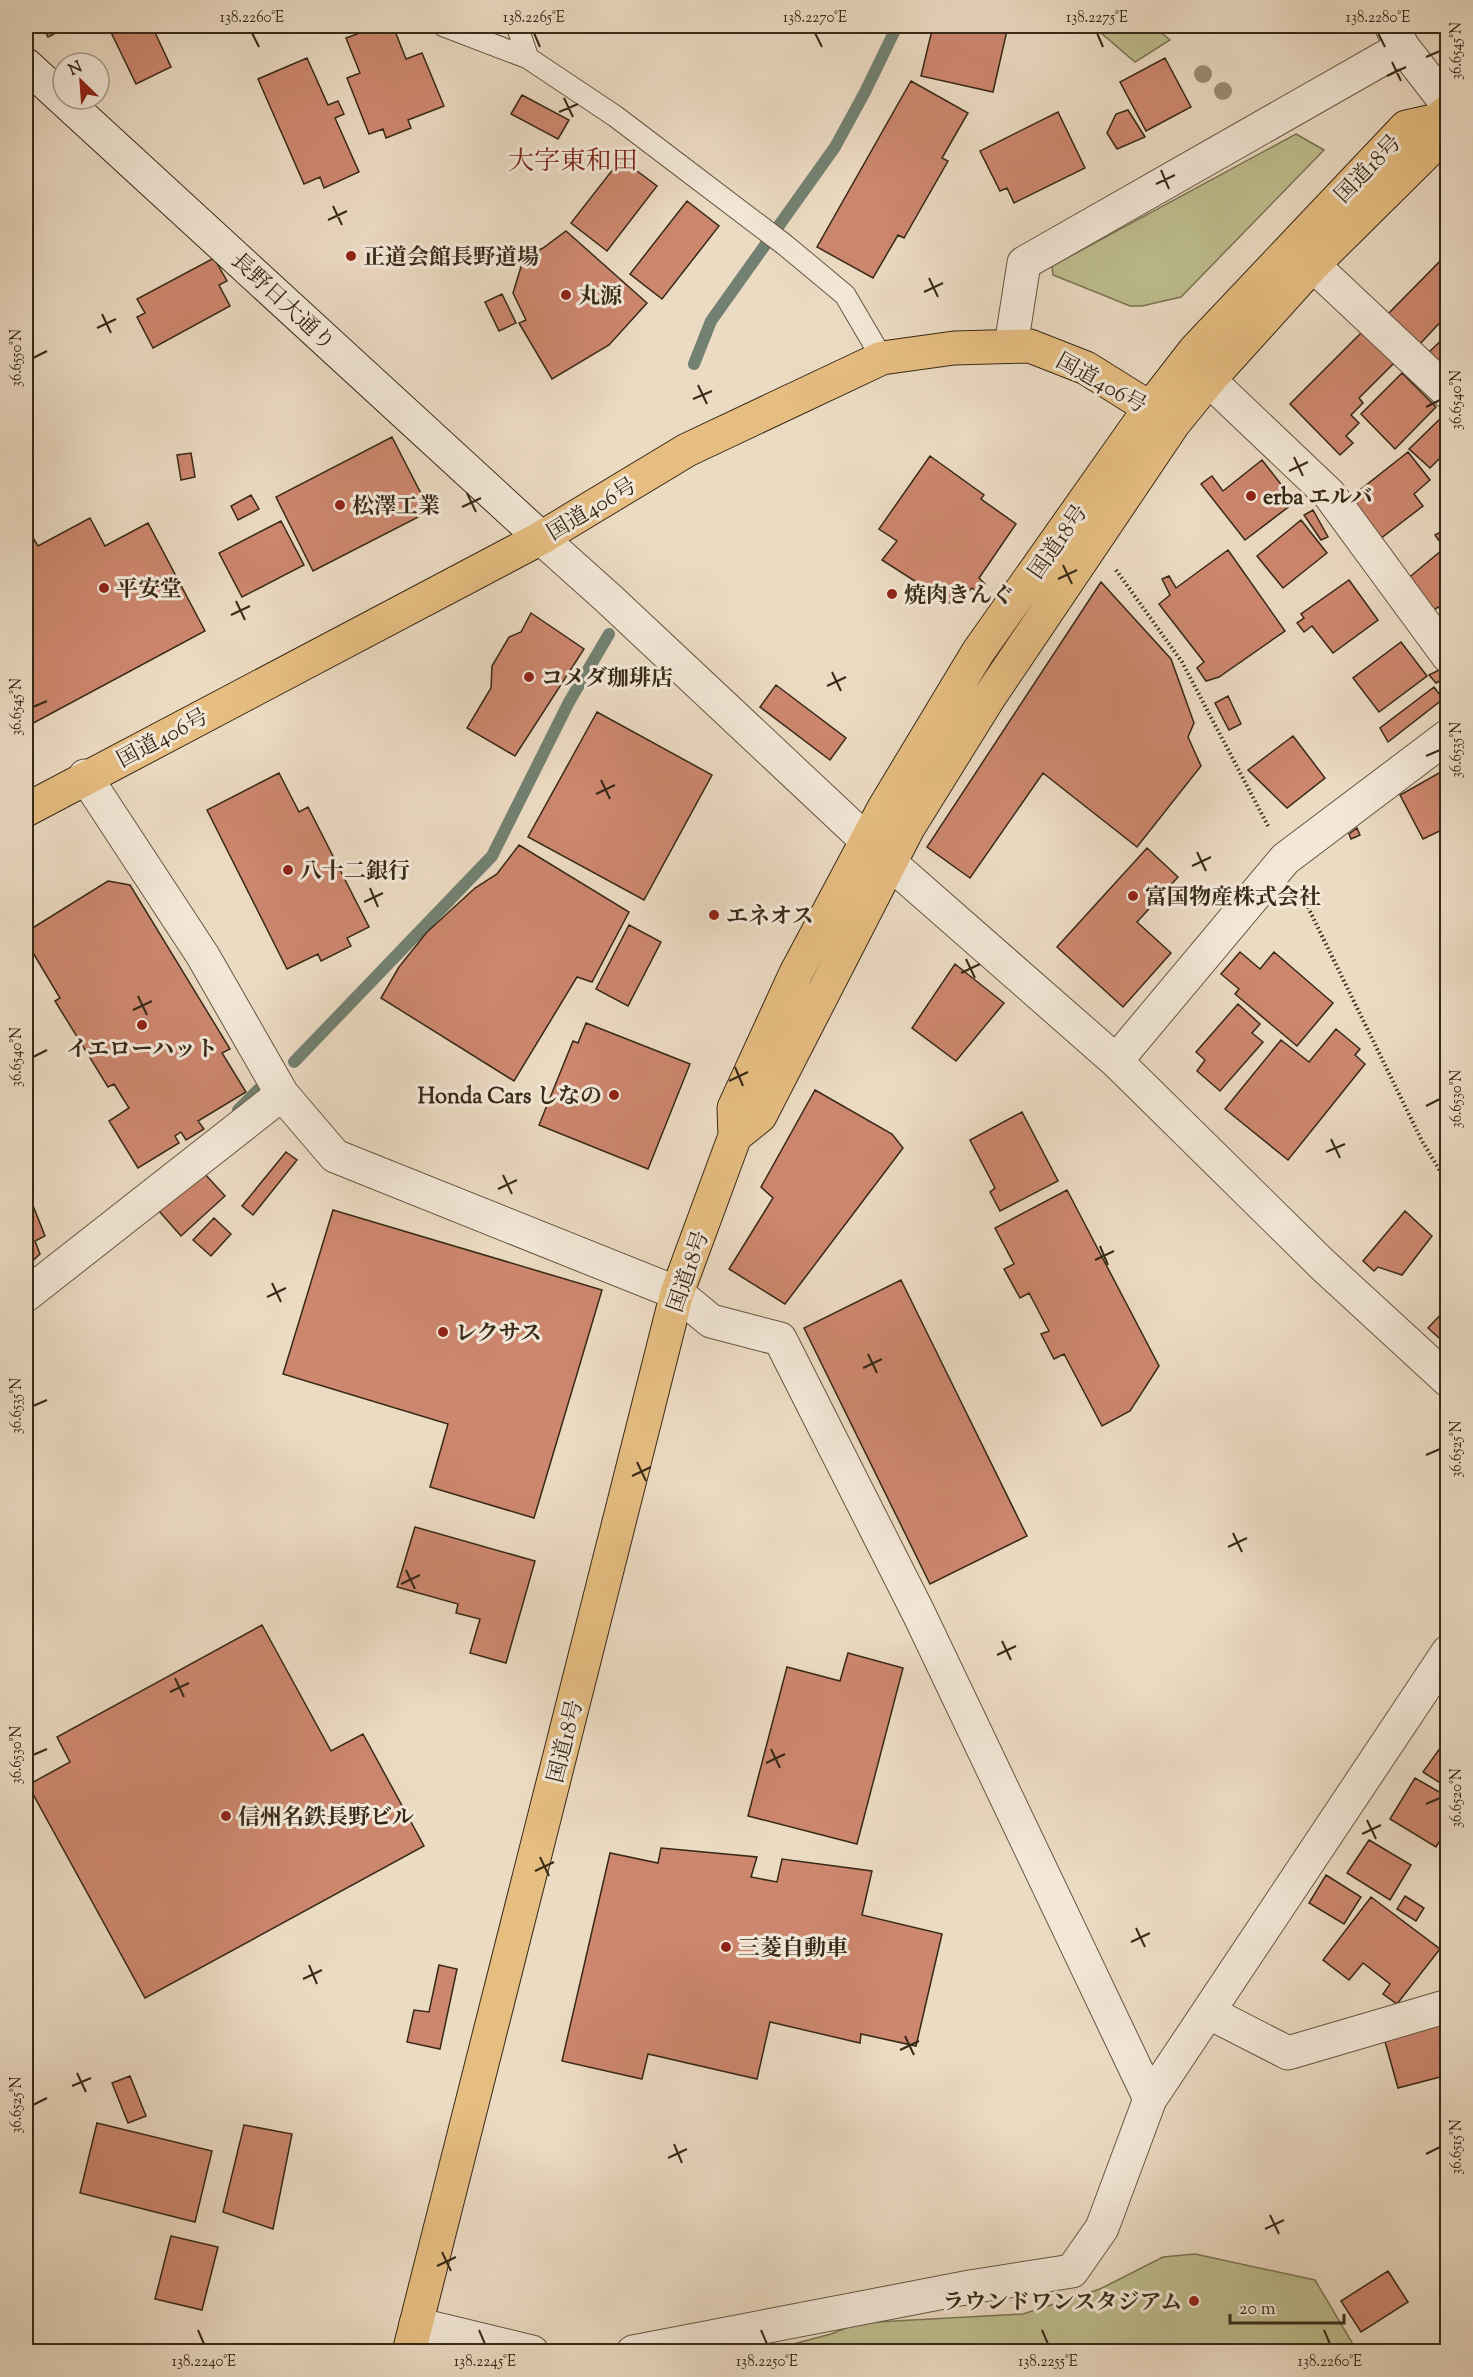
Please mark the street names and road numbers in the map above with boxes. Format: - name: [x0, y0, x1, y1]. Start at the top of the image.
- street label: 国道18号: [1328, 129, 1410, 212]
- street label: 長野日大通り: [223, 246, 341, 360]
- street label: 国道406号: [1049, 347, 1152, 423]
- street label: 国道406号: [542, 471, 643, 550]
- street label: 国道18号: [1022, 499, 1097, 587]
- street label: 国道406号: [112, 702, 215, 777]
- street label: 国道18号: [661, 1227, 719, 1317]
- street label: 国道18号: [541, 1697, 593, 1787]

